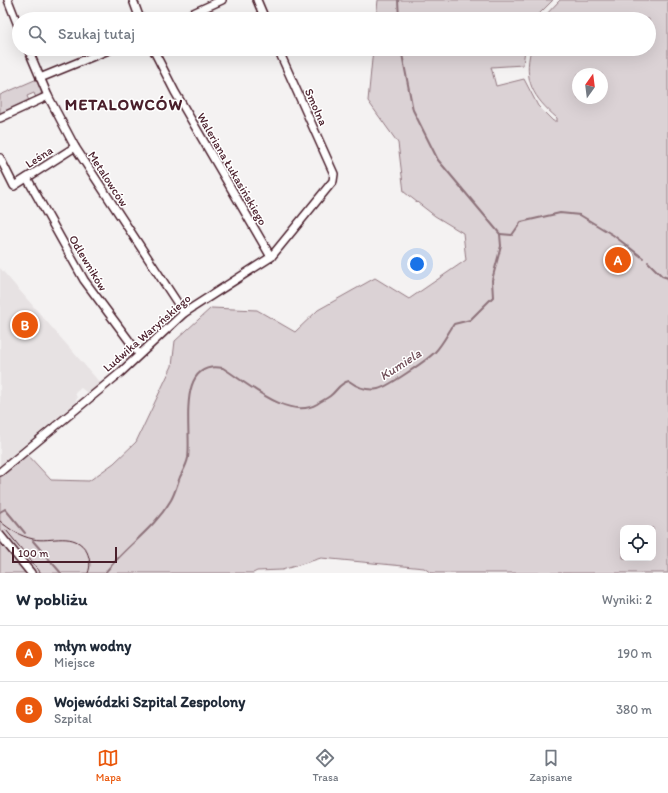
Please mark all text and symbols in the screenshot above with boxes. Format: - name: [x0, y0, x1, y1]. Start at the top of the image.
- search box: [12, 12, 656, 56]
- icon: search: [26, 23, 48, 45]
- text: Szukaj tutaj: [58, 25, 135, 43]
- north arrow: [572, 68, 608, 104]
- street label: Smolna: [302, 86, 330, 128]
- district label: METALOWCÓW: [65, 95, 183, 114]
- street label: Waleriana Łukasińskiego: [194, 110, 270, 228]
- street label: Leśna: [23, 143, 55, 171]
- street label: Metalowców: [85, 149, 131, 209]
- street label: Odlewników: [66, 232, 110, 294]
- pin: A: [605, 245, 631, 275]
- your location: [407, 254, 427, 274]
- street label: Ludwika Waryńskiego: [100, 291, 194, 375]
- pin: B: [12, 310, 38, 340]
- water label: Kumiela: [377, 345, 424, 383]
- map controls: [620, 525, 656, 561]
- button: locate: [620, 525, 656, 561]
- scale bar: [12, 545, 117, 564]
- text: 100 m: [18, 547, 48, 560]
- text: W pobliżu: [16, 589, 87, 609]
- text: Wyniki: 2: [602, 592, 652, 607]
- text: młyn wodny: [54, 637, 131, 655]
- text: A: [25, 646, 33, 661]
- text: 190 m: [617, 646, 652, 661]
- text: Miejsce: [54, 655, 95, 670]
- text: Wojewódzki Szpital Zespolony: [54, 693, 245, 711]
- text: B: [25, 702, 33, 717]
- text: 380 m: [616, 702, 652, 717]
- text: Szpital: [54, 711, 92, 726]
- tab: Mapa: [96, 747, 121, 784]
- tab: Trasa: [313, 747, 338, 784]
- tab: Zapisane: [530, 747, 572, 784]

